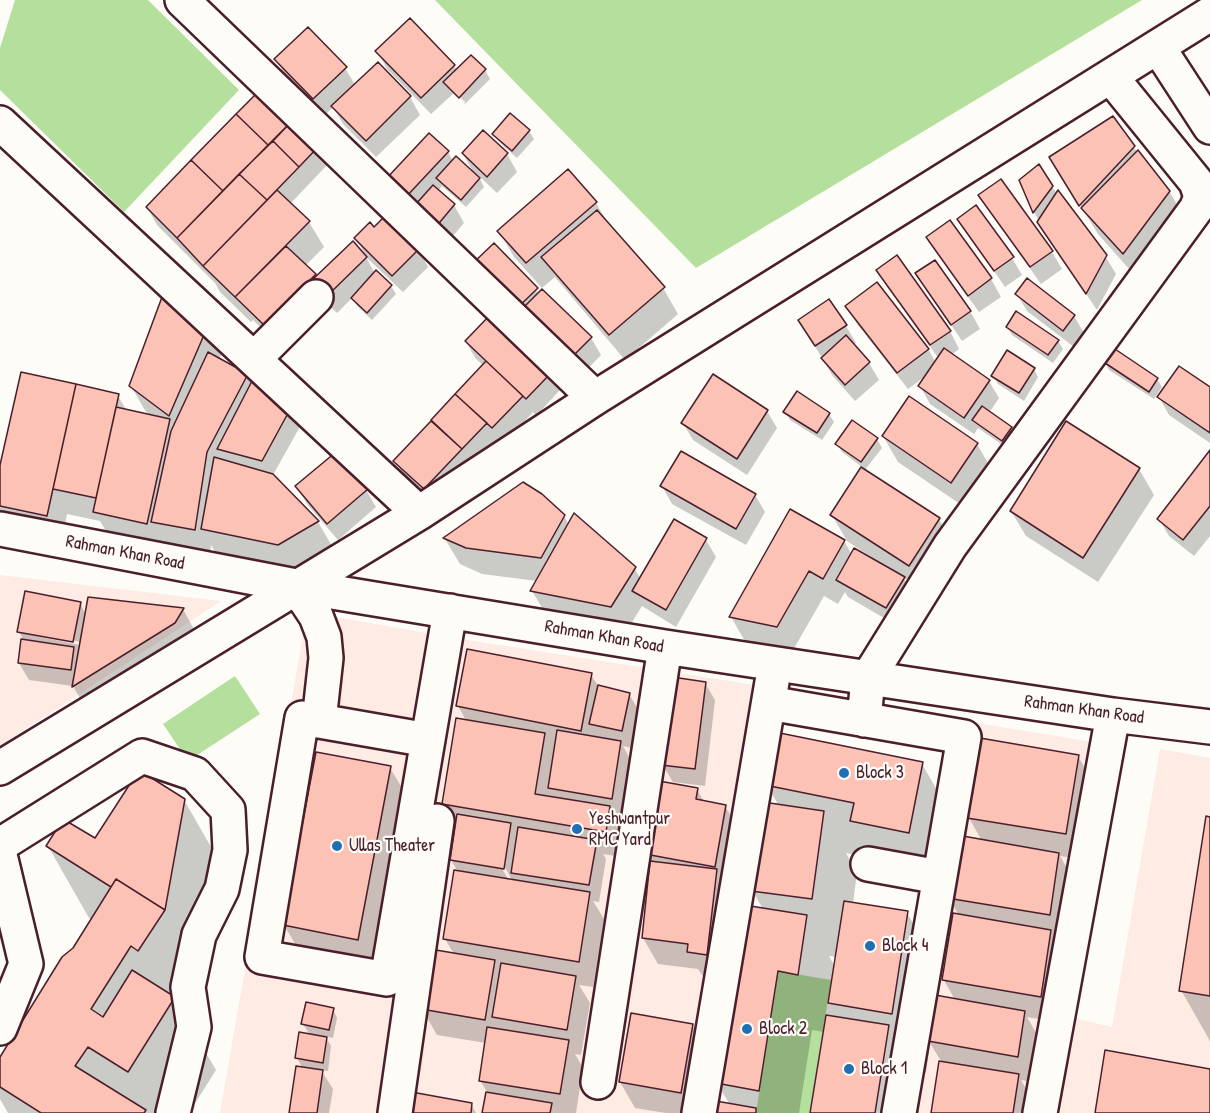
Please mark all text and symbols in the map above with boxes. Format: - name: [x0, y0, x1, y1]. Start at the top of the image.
- street label: Rahman Khan Road: [64, 531, 186, 575]
- street label: Rahman Khan Road: [543, 616, 665, 658]
- street label: Rahman Khan Road: [1023, 691, 1145, 729]
- place label: Block 3: [856, 762, 904, 784]
- marker: Block 3: [837, 766, 851, 780]
- place label: Yeshwantpur RMC Yard: [589, 808, 670, 850]
- marker: Yeshwantpur RMC Yard: [570, 822, 584, 836]
- place label: Ullas Theater: [349, 835, 435, 857]
- marker: Ullas Theater: [330, 839, 344, 853]
- place label: Block 4: [882, 935, 929, 957]
- marker: Block 4: [863, 939, 877, 953]
- place label: Block 2: [759, 1018, 807, 1040]
- marker: Block 2: [740, 1022, 754, 1036]
- place label: Block 1: [861, 1058, 907, 1080]
- marker: Block 1: [842, 1062, 856, 1076]

